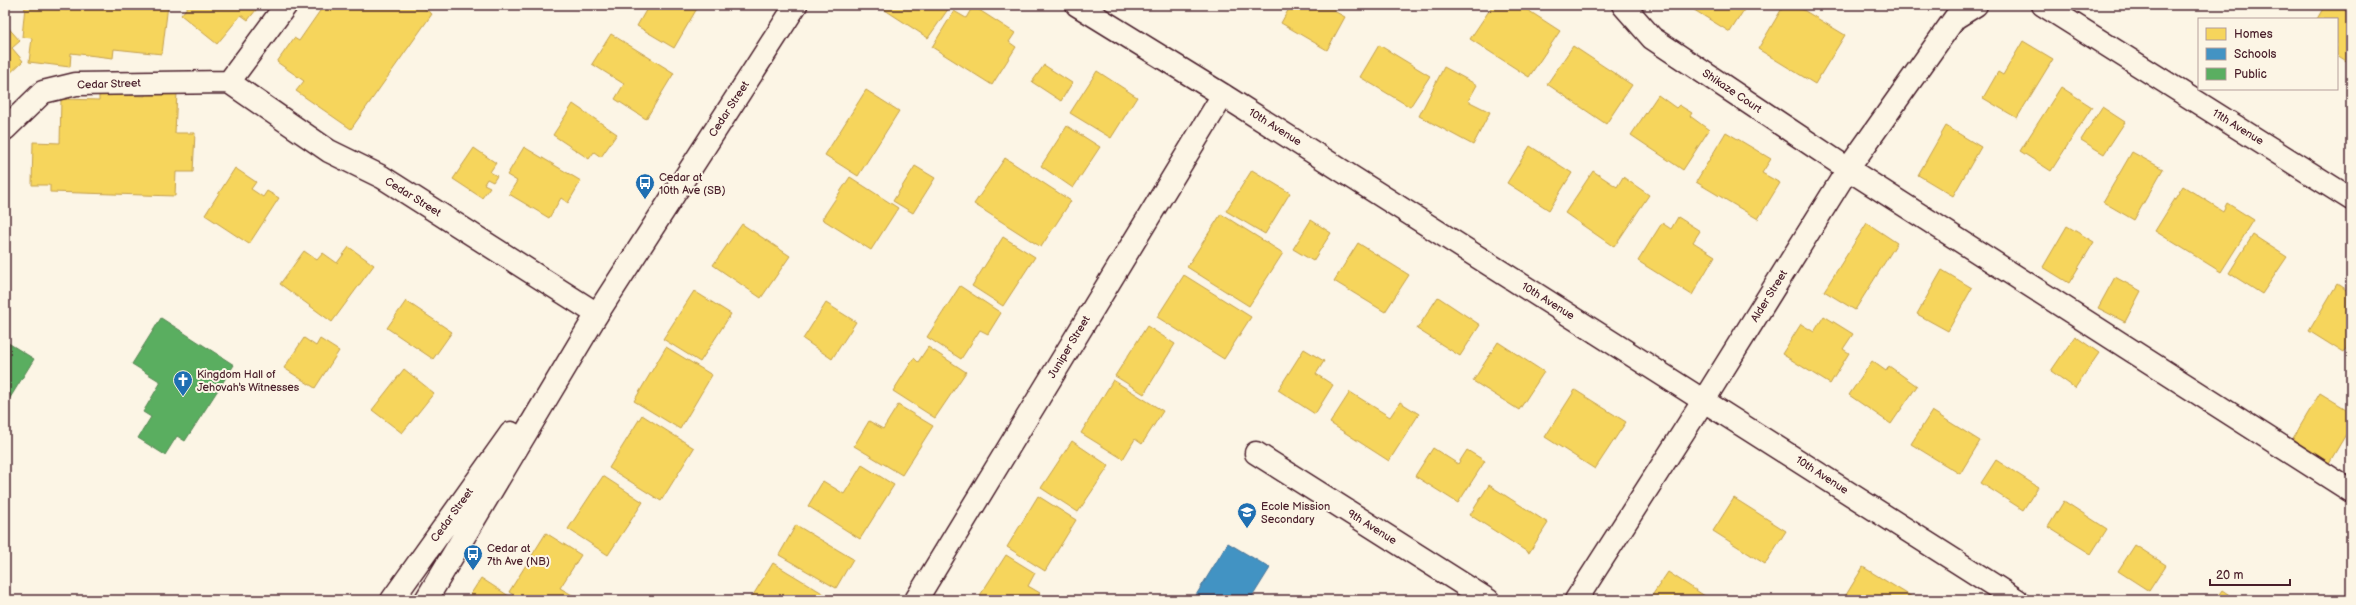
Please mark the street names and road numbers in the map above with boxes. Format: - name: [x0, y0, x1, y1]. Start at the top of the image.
- street label: Shikaze Court: [1700, 66, 1765, 116]
- street label: Cedar Street: [77, 76, 142, 92]
- street label: Cedar Street: [706, 78, 752, 139]
- street label: 10th Avenue: [1246, 106, 1304, 149]
- street label: 11th Avenue: [2210, 106, 2266, 148]
- street label: Cedar Street: [382, 175, 444, 220]
- street label: Alder Street: [1748, 267, 1790, 324]
- street label: 10th Avenue: [1519, 280, 1577, 323]
- street label: Juniper Street: [1045, 313, 1093, 381]
- street label: 10th Avenue: [1793, 453, 1851, 497]
- street label: Cedar Street: [428, 485, 476, 545]
- street label: 9th Avenue: [1345, 507, 1399, 548]

